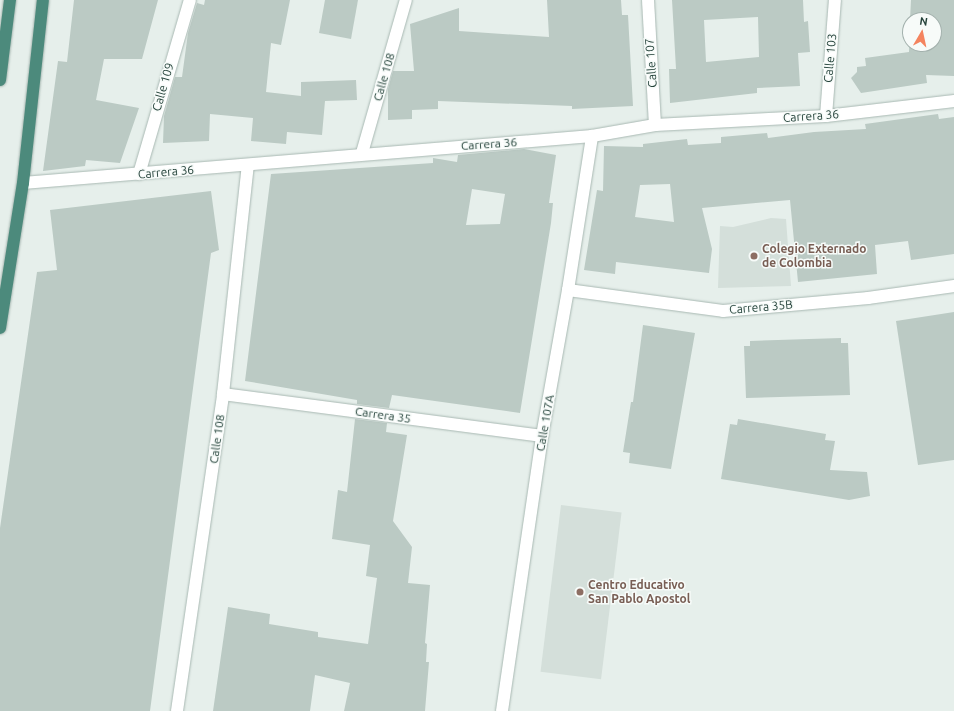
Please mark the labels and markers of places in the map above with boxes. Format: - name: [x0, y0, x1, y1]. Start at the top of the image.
- place label: Colegio Externado de Colombia: [762, 242, 866, 270]
- marker: Colegio Externado de Colombia: [749, 251, 759, 261]
- place label: Centro Educativo San Pablo Apostol: [588, 578, 690, 606]
- marker: Centro Educativo San Pablo Apostol: [575, 587, 585, 597]

